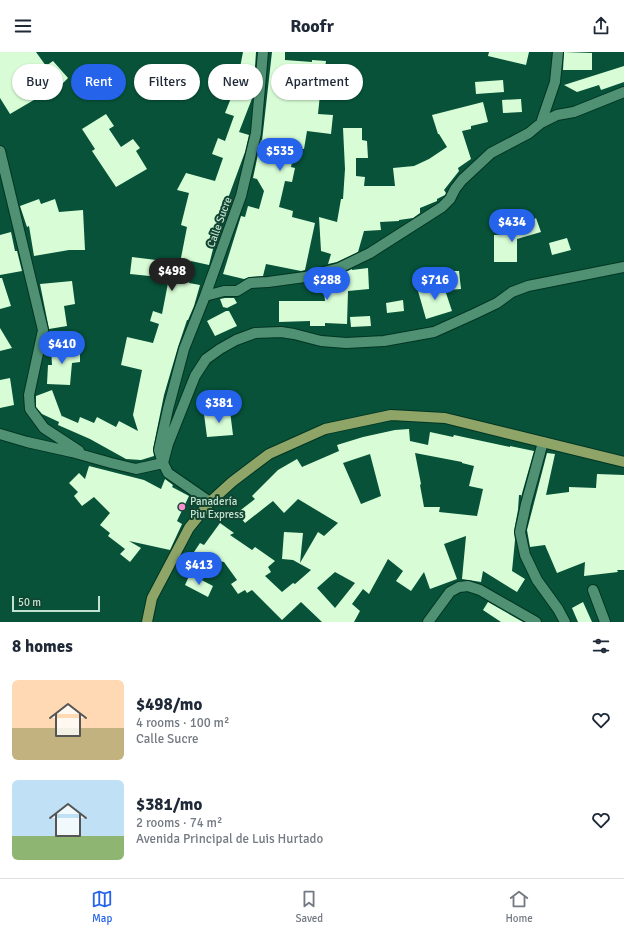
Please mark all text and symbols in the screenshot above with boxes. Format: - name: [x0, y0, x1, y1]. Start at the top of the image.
- icon: menu: [12, 15, 34, 37]
- text: Roofr: [290, 15, 334, 37]
- icon: share: [590, 15, 612, 37]
- chip: Buy: [12, 64, 63, 100]
- chip: Rent: [71, 64, 126, 100]
- chip: Filters: [134, 64, 200, 100]
- chip: New: [208, 64, 263, 100]
- chip: Apartment: [271, 64, 363, 100]
- pin: $535: [256, 138, 304, 172]
- text: $535: [266, 143, 294, 159]
- street label: Calle Sucre: [204, 195, 235, 249]
- pin: $434: [488, 209, 536, 243]
- text: $434: [498, 214, 526, 230]
- pin: $498: [148, 258, 196, 292]
- text: $498: [158, 263, 186, 279]
- pin: $288: [303, 267, 351, 301]
- pin: $716: [411, 267, 459, 301]
- text: $288: [313, 272, 341, 288]
- text: $716: [421, 272, 449, 288]
- pin: $410: [38, 331, 86, 365]
- text: $410: [48, 336, 76, 352]
- pin: $381: [195, 390, 243, 424]
- text: $381: [205, 395, 233, 411]
- place label: Panadería Piu Express: [190, 495, 244, 521]
- marker: Panadería Piu Express: [177, 502, 187, 512]
- pin: $413: [175, 552, 223, 586]
- text: $413: [185, 557, 213, 573]
- scale bar: [12, 594, 100, 613]
- text: 50 m: [18, 596, 41, 609]
- icon: filters: [590, 635, 612, 657]
- text: 8 homes: [12, 636, 73, 657]
- text: $498/mo: [136, 694, 202, 715]
- icon: home: [44, 696, 92, 744]
- icon: heart: [590, 709, 612, 731]
- text: 4 rooms · 100 m²: [136, 715, 229, 731]
- text: Calle Sucre: [136, 731, 199, 747]
- text: $381/mo: [136, 794, 202, 815]
- icon: home: [44, 796, 92, 844]
- icon: heart: [590, 809, 612, 831]
- text: 2 rooms · 74 m²: [136, 815, 222, 831]
- text: Avenida Principal de Luis Hurtado: [136, 831, 323, 847]
- tab: Map: [91, 888, 113, 925]
- tab: Saved: [295, 888, 323, 925]
- tab: Home: [505, 888, 533, 925]

